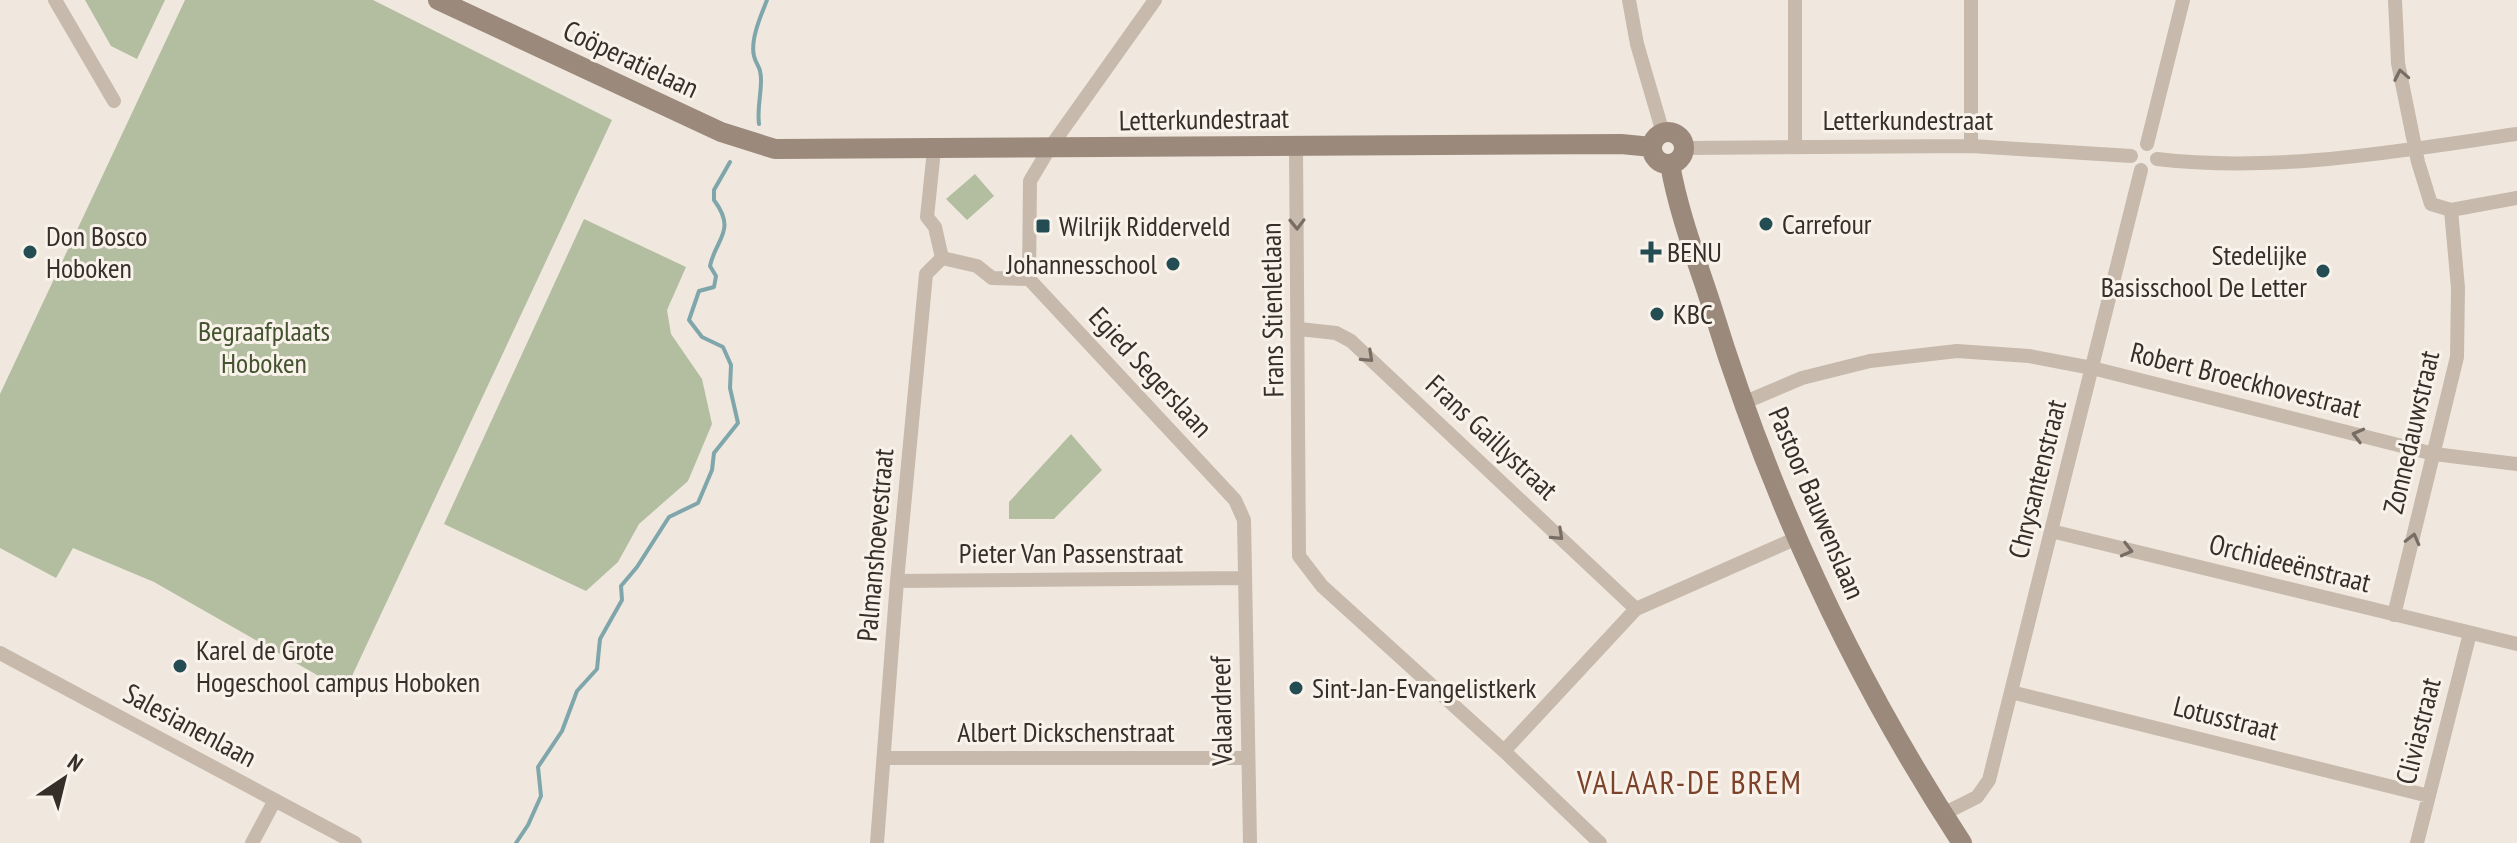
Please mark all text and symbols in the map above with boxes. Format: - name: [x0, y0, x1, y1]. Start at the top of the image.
- street label: Coöperatielaan: [558, 11, 705, 106]
- one-way arrow: [2393, 69, 2410, 83]
- street label: Letterkundestraat: [1119, 99, 1290, 138]
- street label: Letterkundestraat: [1823, 101, 1993, 138]
- place label: Carrefour: [1782, 205, 1872, 242]
- place label: Wilrijk Ridderveld: [1059, 207, 1230, 244]
- marker: Carrefour: [1757, 215, 1775, 233]
- place label: Don Bosco Hoboken: [46, 217, 147, 286]
- marker: Wilrijk Ridderveld: [1034, 217, 1052, 235]
- one-way arrow: [1288, 218, 1306, 231]
- street label: Frans Stienletlaan: [1251, 222, 1292, 398]
- place label: BENU: [1667, 233, 1722, 270]
- place label: Stedelijke Basisschool De Letter: [2101, 236, 2307, 305]
- marker: Don Bosco Hoboken: [21, 243, 39, 261]
- marker: BENU: [1642, 243, 1660, 261]
- place label: Johannesschool: [1006, 245, 1157, 282]
- marker: Johannesschool: [1164, 255, 1182, 273]
- marker: Stedelijke Basisschool De Letter: [2314, 262, 2332, 280]
- place label: KBC: [1673, 295, 1713, 332]
- street label: Egied Segerslaan: [1082, 299, 1221, 445]
- marker: KBC: [1648, 305, 1666, 323]
- park label: Begraafplaats Hoboken: [198, 312, 330, 381]
- street label: Robert Broeckhovestraat: [2127, 333, 2366, 426]
- street label: Zonnedauwstraat: [2374, 346, 2447, 517]
- one-way arrow: [1359, 347, 1373, 362]
- street label: Frans Gaillystraat: [1418, 366, 1566, 508]
- street label: Chrysantenstraat: [1999, 395, 2074, 562]
- street label: Pastoor Bauwenslaan: [1760, 401, 1875, 604]
- one-way arrow: [2352, 427, 2366, 444]
- street label: Palmanshoevestraat: [848, 447, 901, 643]
- one-way arrow: [1548, 525, 1563, 539]
- street label: Orchideeënstraat: [2206, 525, 2375, 600]
- one-way arrow: [2404, 532, 2421, 546]
- street label: Pieter Van Passenstraat: [959, 534, 1183, 571]
- one-way arrow: [2120, 540, 2133, 557]
- place label: Karel de Grote Hogeschool campus Hoboken: [196, 631, 480, 700]
- street label: Valaardreef: [1201, 654, 1240, 767]
- marker: Karel de Grote Hogeschool campus Hoboken: [171, 657, 189, 675]
- place label: Sint-Jan-Evangelistkerk: [1312, 669, 1537, 706]
- street label: Cliviastraat: [2386, 673, 2449, 788]
- street label: Salesianenlaan: [117, 674, 263, 775]
- marker: Sint-Jan-Evangelistkerk: [1287, 679, 1305, 697]
- street label: Lotusstraat: [2170, 687, 2283, 748]
- street label: Albert Dickschenstraat: [957, 713, 1175, 750]
- north arrow: [24, 739, 104, 819]
- text: N: [63, 748, 88, 777]
- district label: VALAAR-DE BREM: [1576, 761, 1803, 803]

